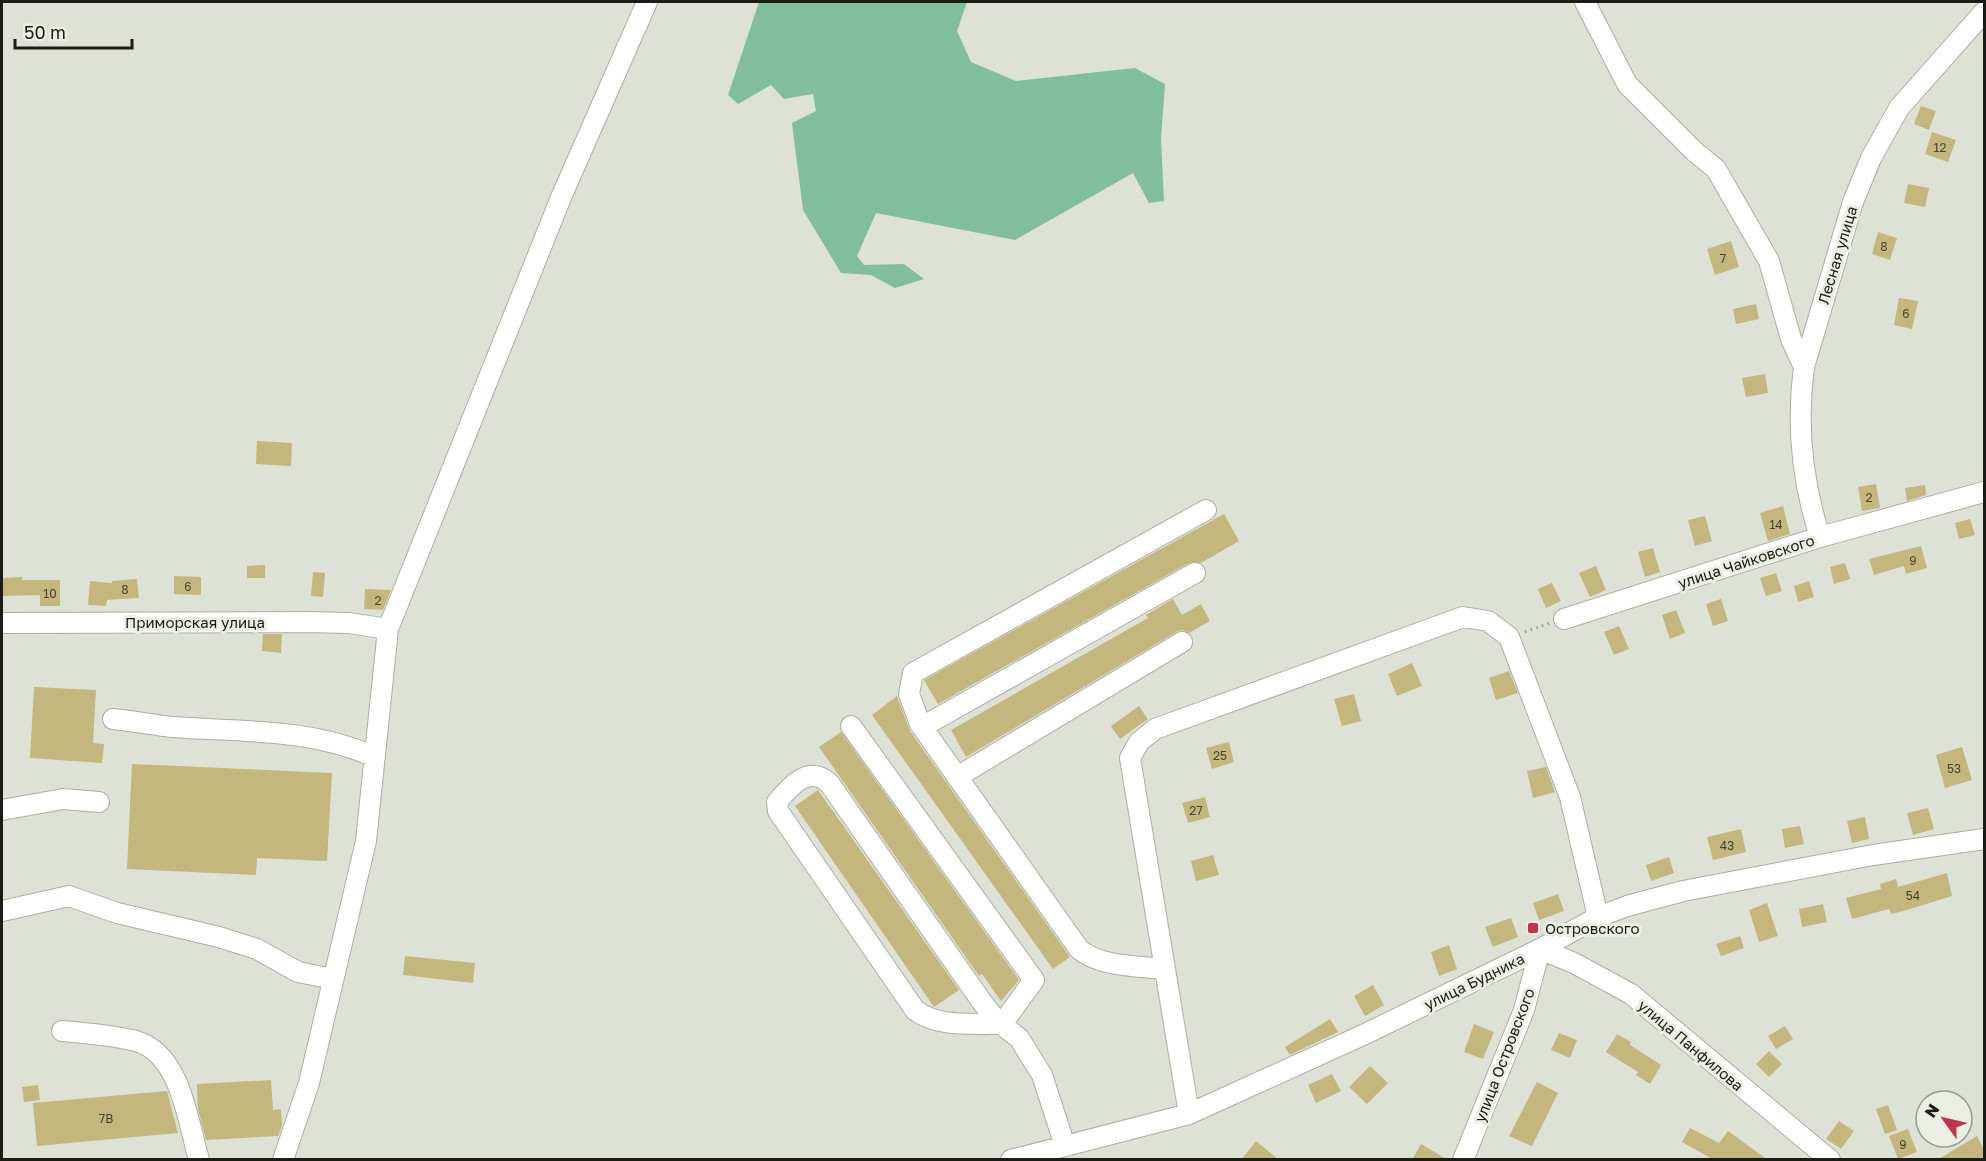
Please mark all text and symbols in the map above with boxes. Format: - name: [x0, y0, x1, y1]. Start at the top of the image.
- scale bar: [15, 12, 132, 50]
- text: 50 m: [24, 21, 66, 43]
- house number: 12: [1934, 140, 1946, 155]
- street label: Лесная улица: [1814, 204, 1860, 306]
- house number: 8: [1880, 239, 1888, 254]
- house number: 7: [1720, 251, 1726, 266]
- house number: 6: [1902, 306, 1910, 321]
- house number: 2: [1866, 490, 1873, 505]
- house number: 14: [1769, 517, 1783, 532]
- street label: улица Чайковского: [1675, 530, 1817, 592]
- house number: 9: [1909, 553, 1917, 568]
- house number: 6: [184, 579, 192, 594]
- house number: 8: [121, 582, 129, 597]
- house number: 10: [43, 586, 57, 601]
- house number: 2: [375, 593, 382, 608]
- street label: Приморская улица: [125, 613, 265, 631]
- house number: 25: [1213, 748, 1227, 763]
- house number: 53: [1947, 761, 1961, 776]
- house number: 27: [1189, 803, 1203, 818]
- house number: 43: [1720, 838, 1734, 853]
- house number: 54: [1906, 888, 1920, 903]
- place label: Островского: [1545, 919, 1640, 937]
- marker: Островского: [1526, 921, 1540, 935]
- street label: улица Будника: [1421, 949, 1527, 1013]
- street label: улица Островского: [1470, 985, 1538, 1125]
- street label: улица Панфилова: [1635, 996, 1747, 1094]
- north arrow: [1914, 1089, 1974, 1149]
- text: N: [1920, 1100, 1943, 1121]
- house number: 7В: [99, 1111, 113, 1126]
- house number: 9: [1899, 1137, 1907, 1152]

